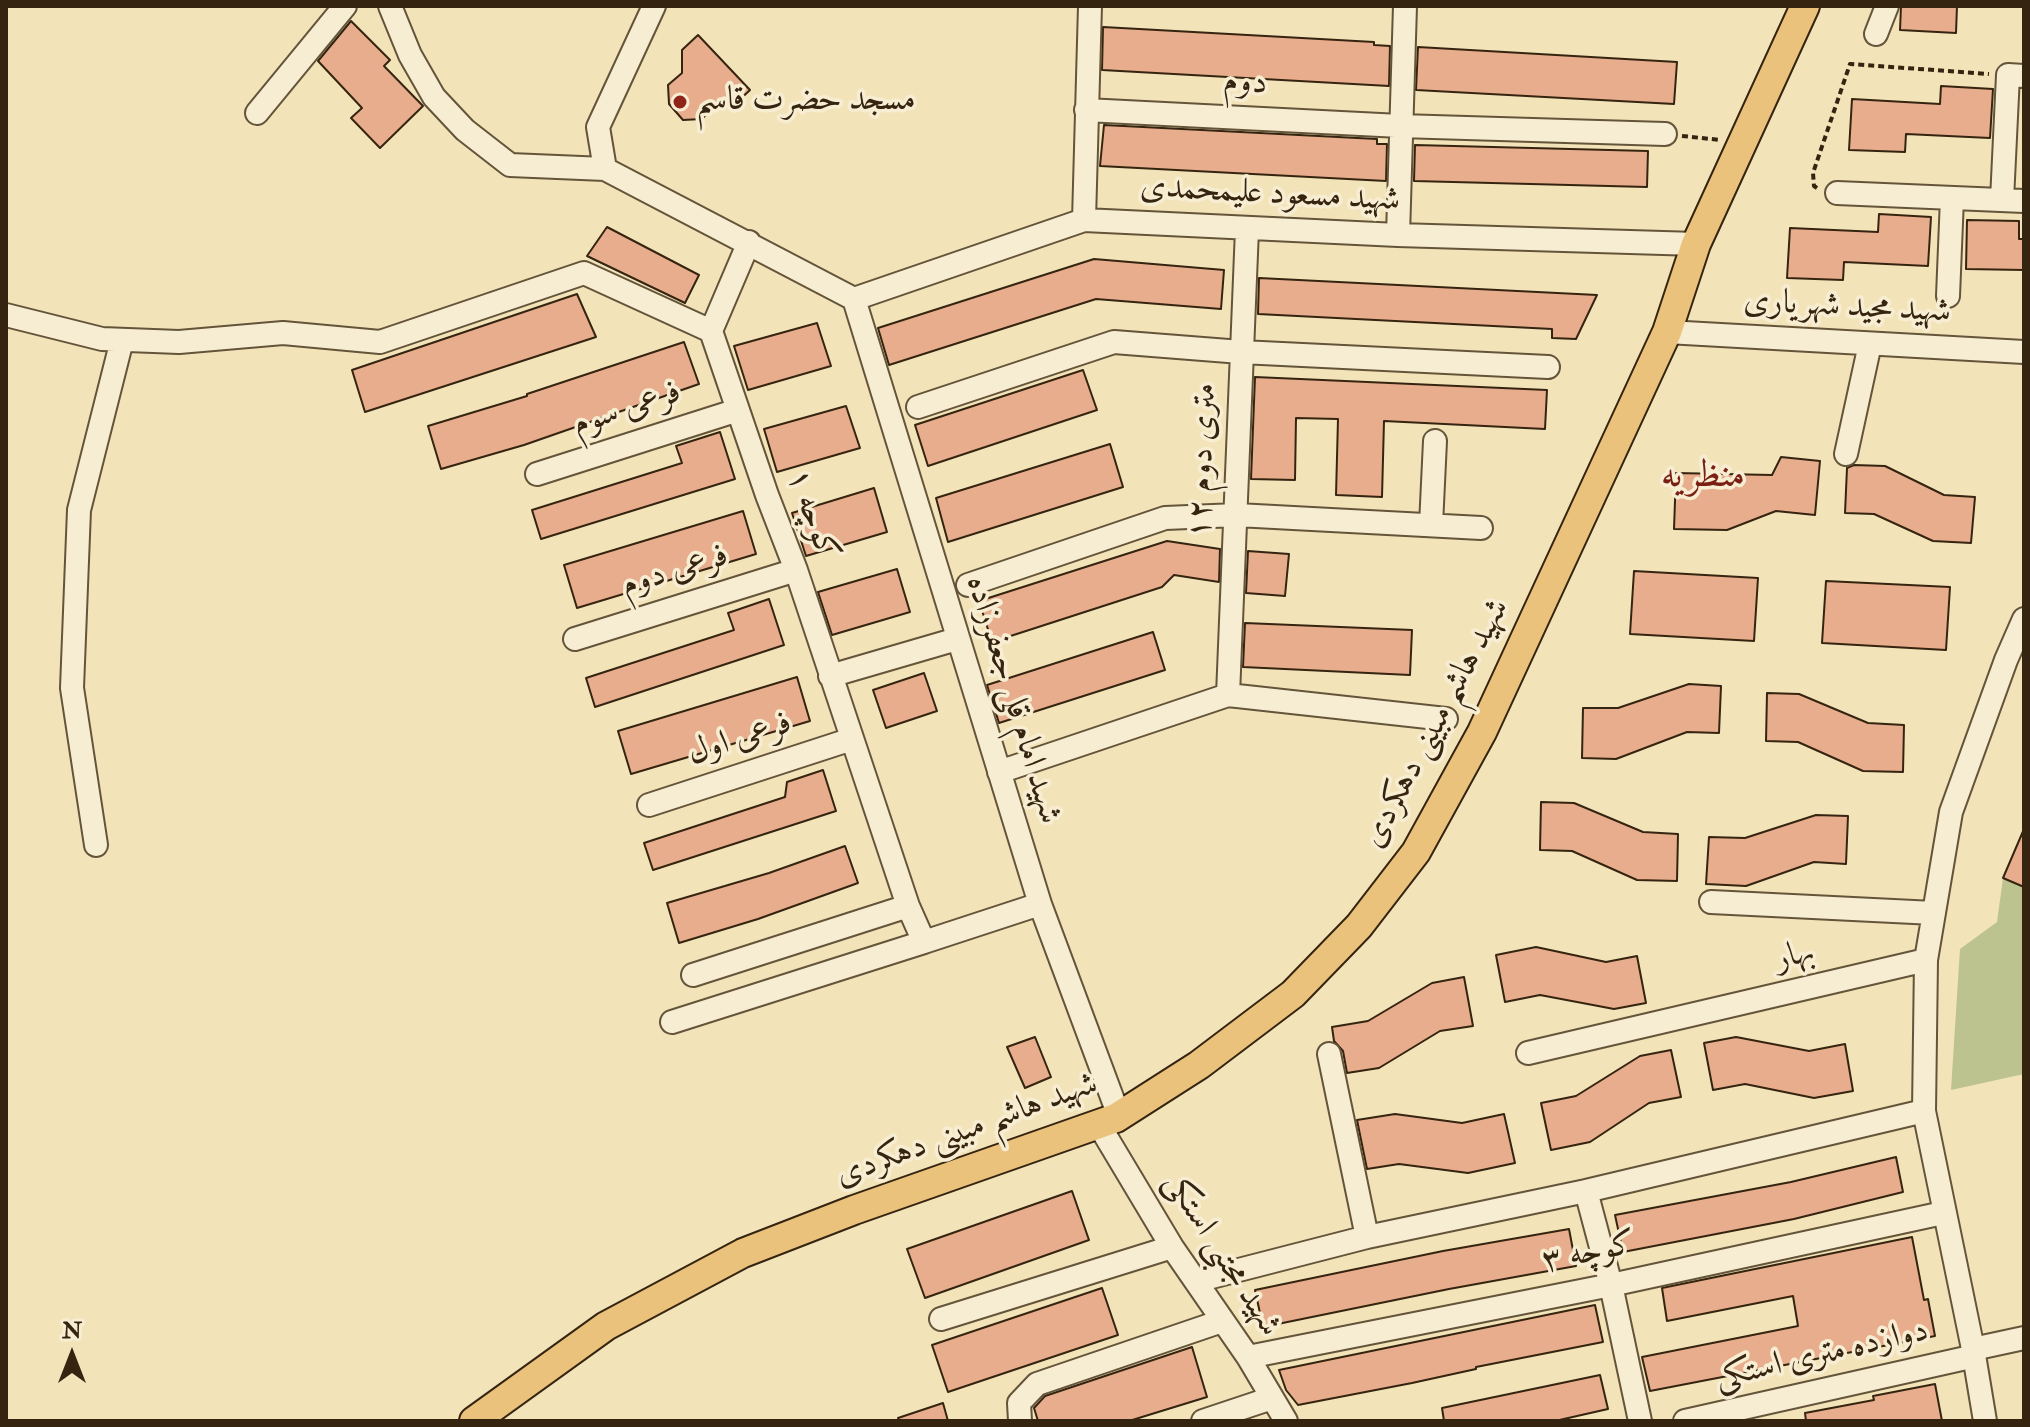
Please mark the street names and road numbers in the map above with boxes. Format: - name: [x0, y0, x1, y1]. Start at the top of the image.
- street label: دوم: [1222, 62, 1268, 106]
- street label: شهید مسعود علیمحمدی: [1139, 168, 1401, 222]
- street label: شهید مجید شهریاری: [1742, 282, 1952, 334]
- street label: فرعی سوم: [568, 373, 686, 447]
- street label: ۱۲ متری دوم: [1181, 382, 1227, 540]
- street label: کوچه ۱: [776, 464, 846, 566]
- street label: فرعی دوم: [617, 536, 733, 608]
- street label: شهید امام قلی جعفرزاده: [955, 571, 1069, 829]
- street label: شهید هاشم مبینی دهکردی: [1354, 593, 1520, 855]
- street label: فرعی اول: [683, 704, 797, 776]
- street label: بهار: [1771, 932, 1819, 982]
- street label: شهید هاشم مبینی دهکردی: [830, 1065, 1104, 1197]
- street label: شهید مجتبی استکی: [1153, 1165, 1289, 1345]
- street label: کوچه ۳: [1538, 1224, 1640, 1284]
- street label: دوازده متری استکی: [1711, 1312, 1933, 1400]

